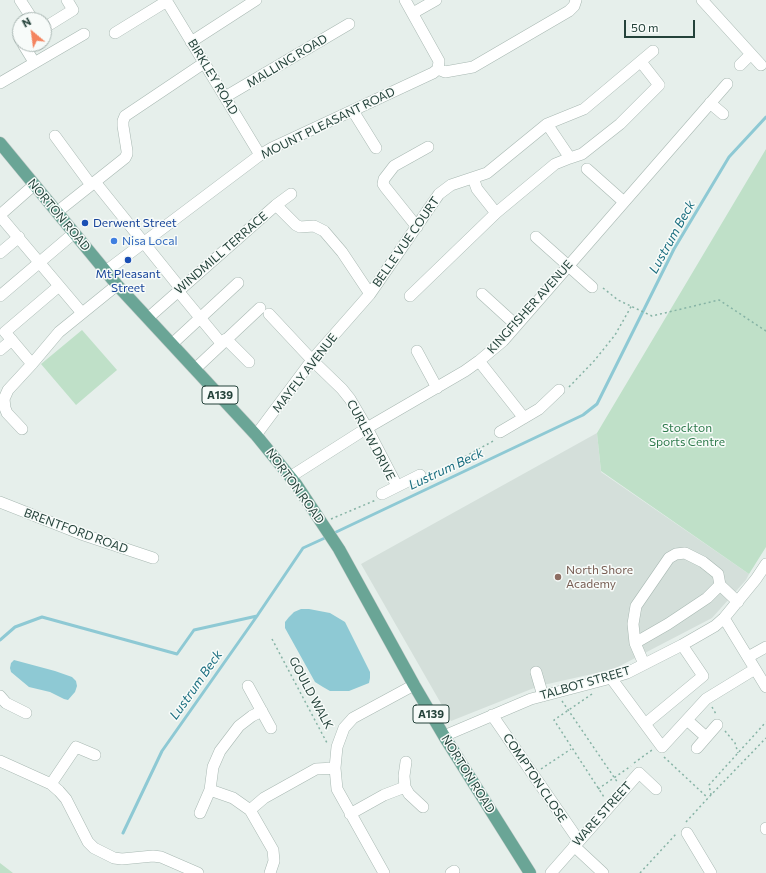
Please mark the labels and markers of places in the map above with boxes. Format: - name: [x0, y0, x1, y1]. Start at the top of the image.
- place label: Derwent Street: [93, 216, 177, 230]
- marker: Derwent Street: [80, 218, 90, 228]
- place label: Nisa Local: [122, 234, 177, 248]
- marker: Nisa Local: [109, 236, 119, 246]
- marker: Mt Pleasant Street: [123, 255, 133, 265]
- place label: Mt Pleasant Street: [95, 267, 161, 295]
- place label: North Shore Academy: [566, 563, 633, 591]
- marker: North Shore Academy: [553, 572, 563, 582]

